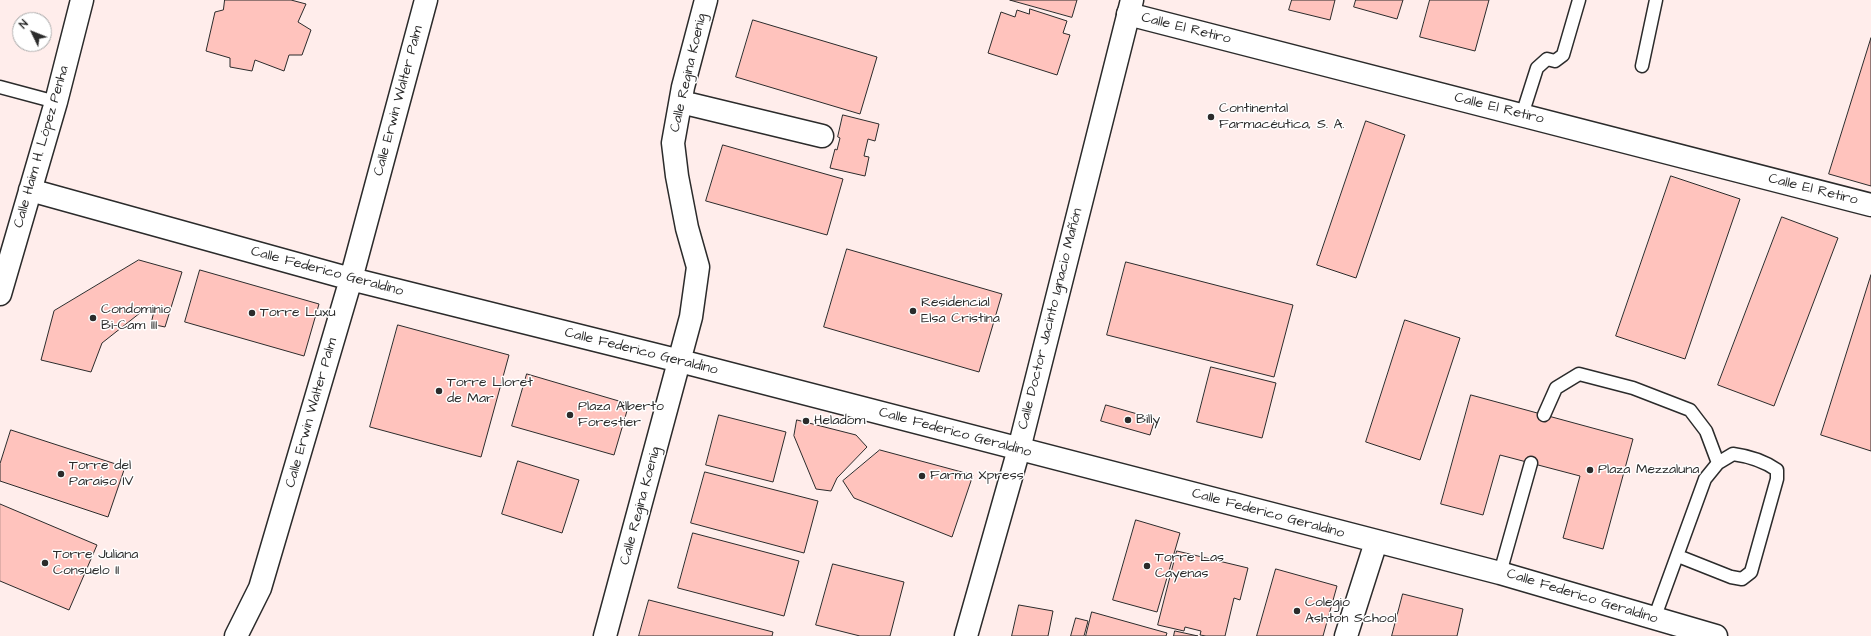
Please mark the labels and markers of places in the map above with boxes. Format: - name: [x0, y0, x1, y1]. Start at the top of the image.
- place label: Continental Farmacéutica, S. A.: [1219, 101, 1344, 134]
- marker: Continental Farmacéutica, S. A.: [1206, 112, 1216, 122]
- place label: Residencial Elsa Cristina: [921, 295, 1000, 328]
- place label: Condominio Bi-Cam III: [101, 302, 171, 334]
- place label: Torre Luxu: [260, 305, 336, 321]
- marker: Residencial Elsa Cristina: [908, 306, 918, 316]
- marker: Torre Luxu: [247, 308, 257, 318]
- marker: Condominio Bi-Cam III: [88, 313, 98, 323]
- place label: Torre Lloret de Mar: [447, 375, 533, 408]
- marker: Torre Lloret de Mar: [434, 386, 444, 396]
- place label: Plaza Alberto Forestier: [578, 399, 664, 432]
- marker: Plaza Alberto Forestier: [565, 410, 575, 420]
- place label: Billy: [1136, 412, 1160, 428]
- place label: Heladom: [814, 413, 865, 429]
- marker: Billy: [1123, 415, 1133, 425]
- marker: Heladom: [801, 416, 811, 426]
- place label: Torre del Paraíso IV: [69, 458, 133, 490]
- place label: Plaza Mezzaluna: [1598, 462, 1699, 478]
- marker: Plaza Mezzaluna: [1585, 465, 1595, 475]
- place label: Farma Xpress: [930, 468, 1024, 484]
- marker: Torre del Paraíso IV: [56, 469, 66, 479]
- marker: Farma Xpress: [917, 471, 927, 481]
- place label: Torre Juliana Consuelo II: [53, 547, 138, 580]
- place label: Torre Las Cayenas: [1155, 550, 1224, 582]
- marker: Torre Juliana Consuelo II: [40, 558, 50, 568]
- marker: Torre Las Cayenas: [1142, 561, 1152, 571]
- place label: Colegio Ashton School: [1305, 595, 1397, 628]
- marker: Colegio Ashton School: [1292, 606, 1302, 616]

